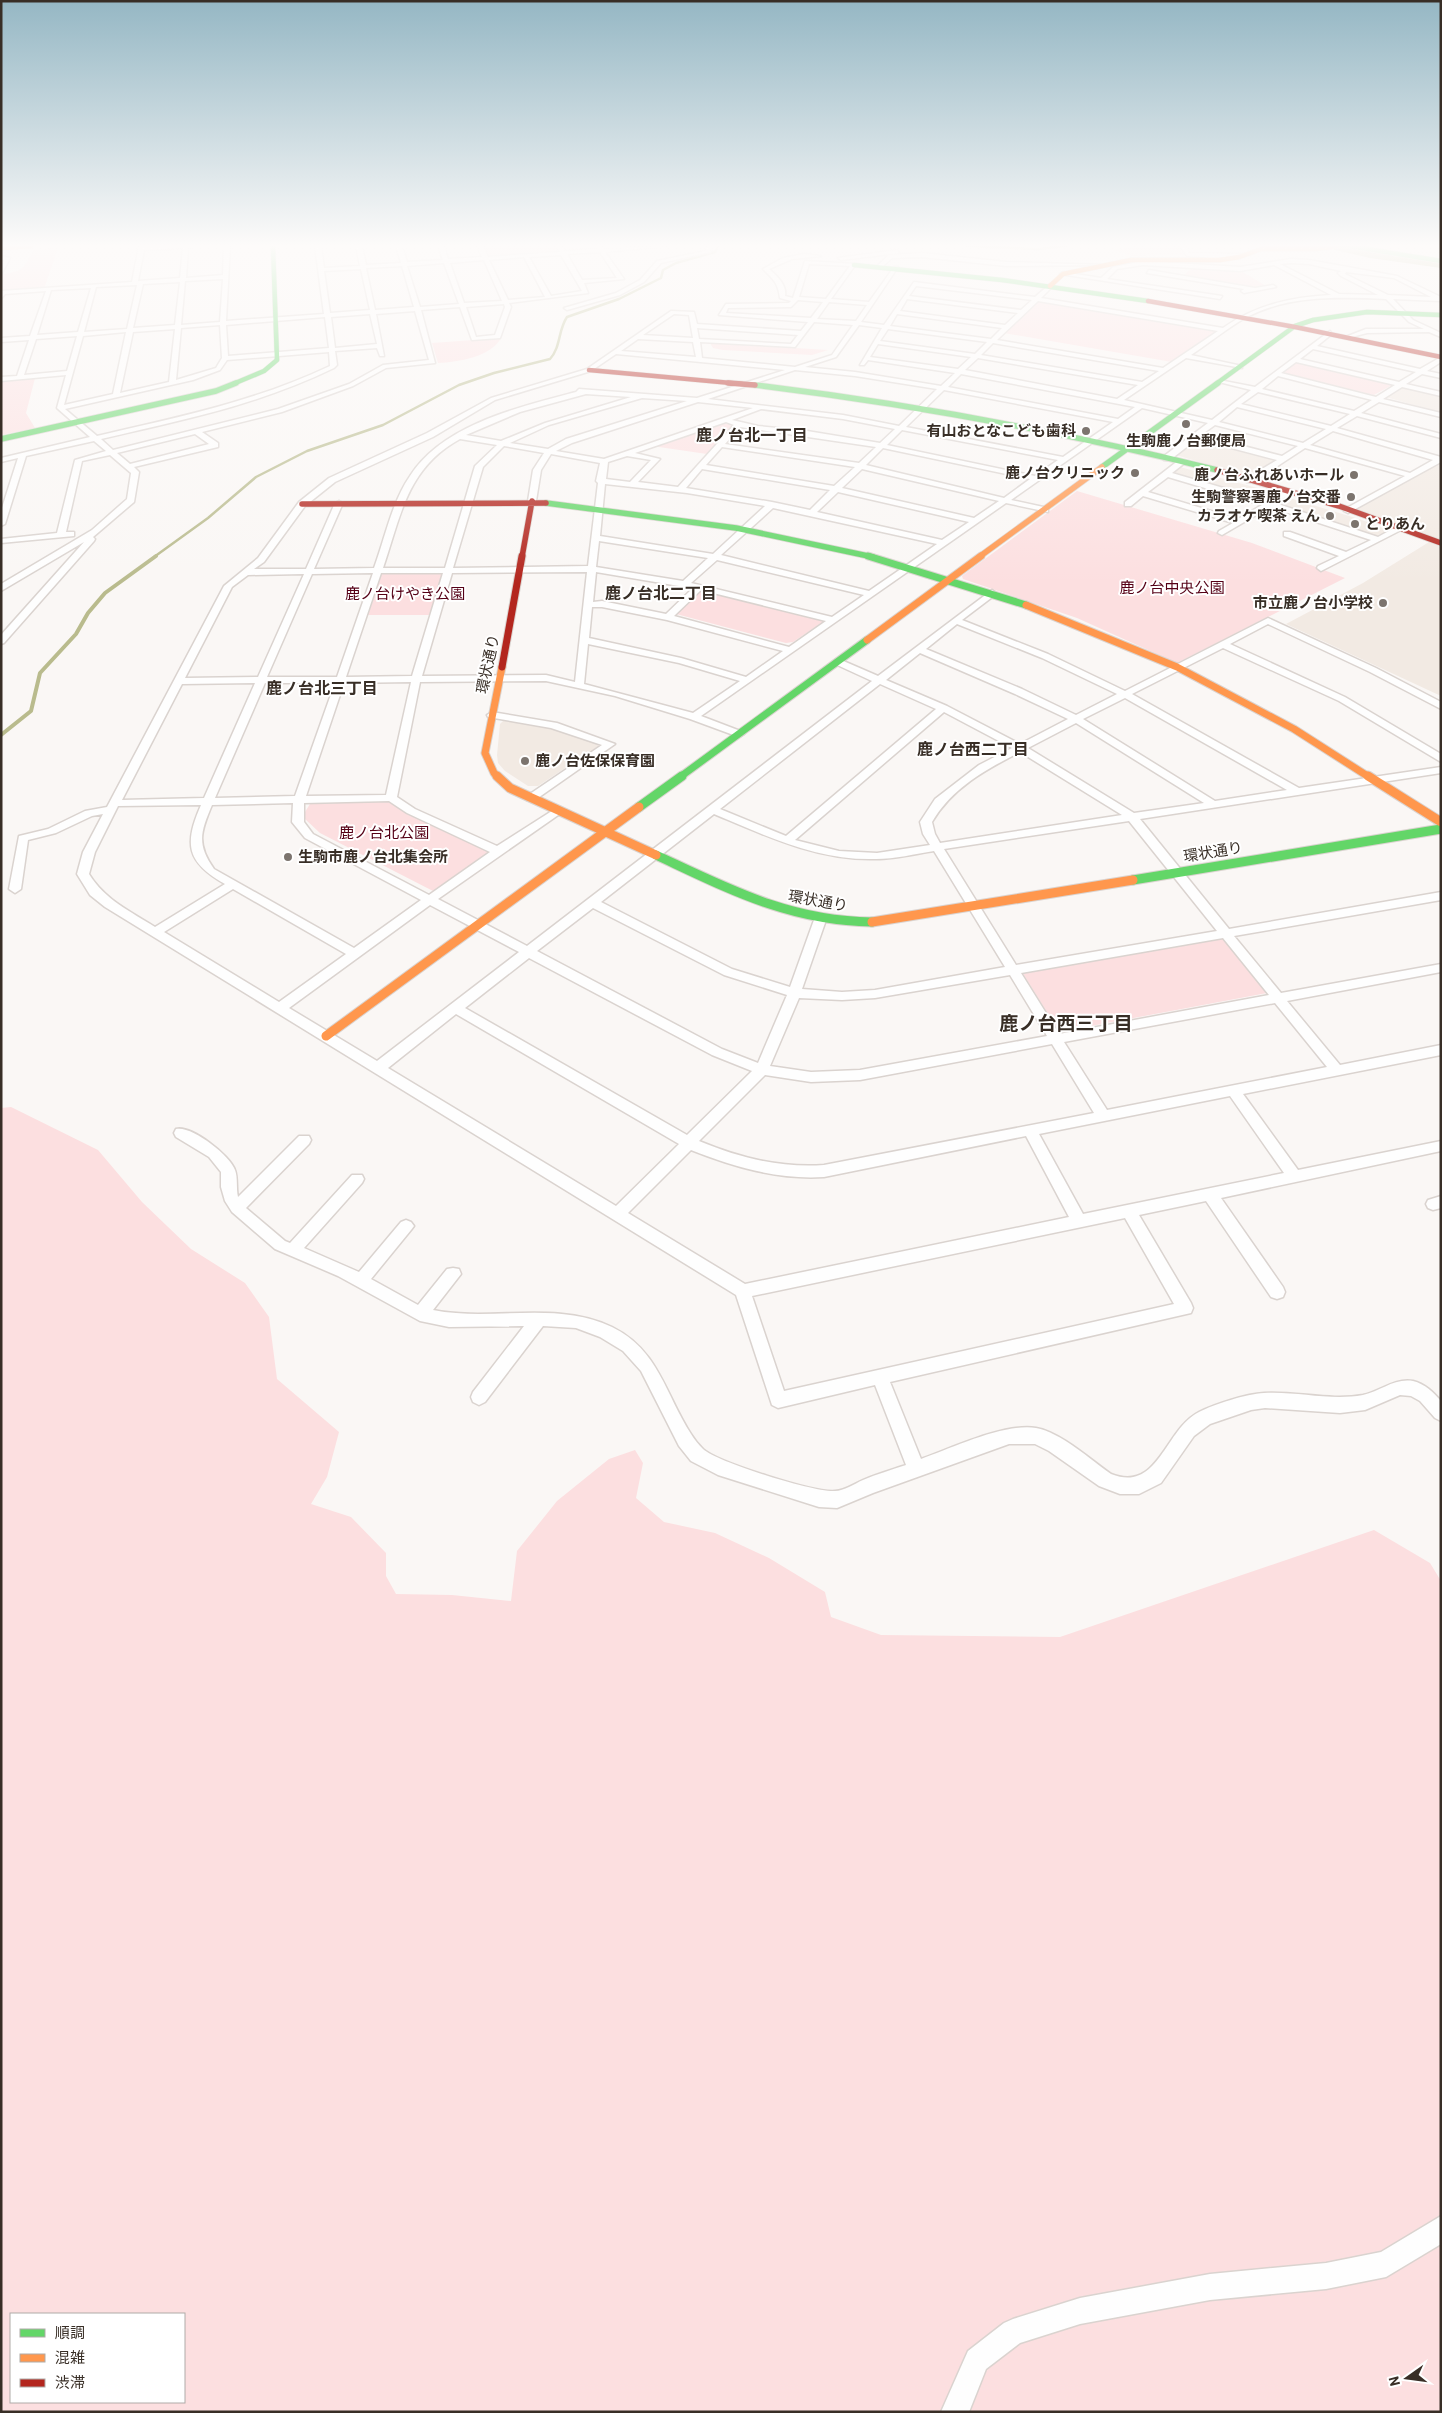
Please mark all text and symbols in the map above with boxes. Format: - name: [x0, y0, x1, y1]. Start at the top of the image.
- marker: 生駒鹿ノ台郵便局: [1180, 418, 1192, 430]
- place label: 有山おとなこども歯科: [926, 421, 1076, 439]
- district label: 鹿ノ台北一丁目: [696, 425, 808, 444]
- marker: 有山おとなこども歯科: [1080, 425, 1092, 437]
- place label: 生駒鹿ノ台郵便局: [1126, 431, 1246, 449]
- place label: 鹿ノ台クリニック: [1005, 463, 1125, 481]
- place label: 鹿ノ台ふれあいホール: [1194, 465, 1344, 483]
- marker: 鹿ノ台クリニック: [1129, 467, 1141, 479]
- marker: 鹿ノ台ふれあいホール: [1348, 469, 1360, 481]
- place label: 生駒警察署鹿ノ台交番: [1191, 487, 1341, 505]
- marker: 生駒警察署鹿ノ台交番: [1345, 491, 1357, 503]
- place label: カラオケ喫茶 えん: [1197, 506, 1320, 524]
- marker: カラオケ喫茶 えん: [1324, 510, 1336, 522]
- place label: とりあん: [1365, 514, 1425, 532]
- marker: とりあん: [1349, 518, 1361, 530]
- park label: 鹿ノ台中央公園: [1119, 578, 1225, 596]
- district label: 鹿ノ台北二丁目: [605, 583, 717, 602]
- park label: 鹿ノ台けやき公園: [345, 584, 465, 602]
- place label: 市立鹿ノ台小学校: [1253, 593, 1373, 611]
- marker: 市立鹿ノ台小学校: [1377, 597, 1389, 609]
- street label: 環状通り: [472, 633, 502, 695]
- district label: 鹿ノ台北三丁目: [266, 678, 378, 697]
- district label: 鹿ノ台西二丁目: [917, 739, 1029, 758]
- place label: 鹿ノ台佐保保育園: [535, 751, 655, 769]
- marker: 鹿ノ台佐保保育園: [519, 755, 531, 767]
- park label: 鹿ノ台北公園: [339, 823, 429, 841]
- street label: 環状通り: [1182, 837, 1244, 865]
- place label: 生駒市鹿ノ台北集会所: [298, 847, 448, 865]
- marker: 生駒市鹿ノ台北集会所: [282, 851, 294, 863]
- street label: 環状通り: [787, 886, 849, 914]
- district label: 鹿ノ台西三丁目: [999, 1011, 1133, 1034]
- legend: [10, 2313, 185, 2403]
- text: 順調: [55, 2323, 85, 2341]
- text: 混雑: [55, 2348, 85, 2366]
- north arrow: [1382, 2353, 1432, 2403]
- text: 渋滞: [55, 2373, 85, 2391]
- text: N: [1385, 2375, 1403, 2388]

